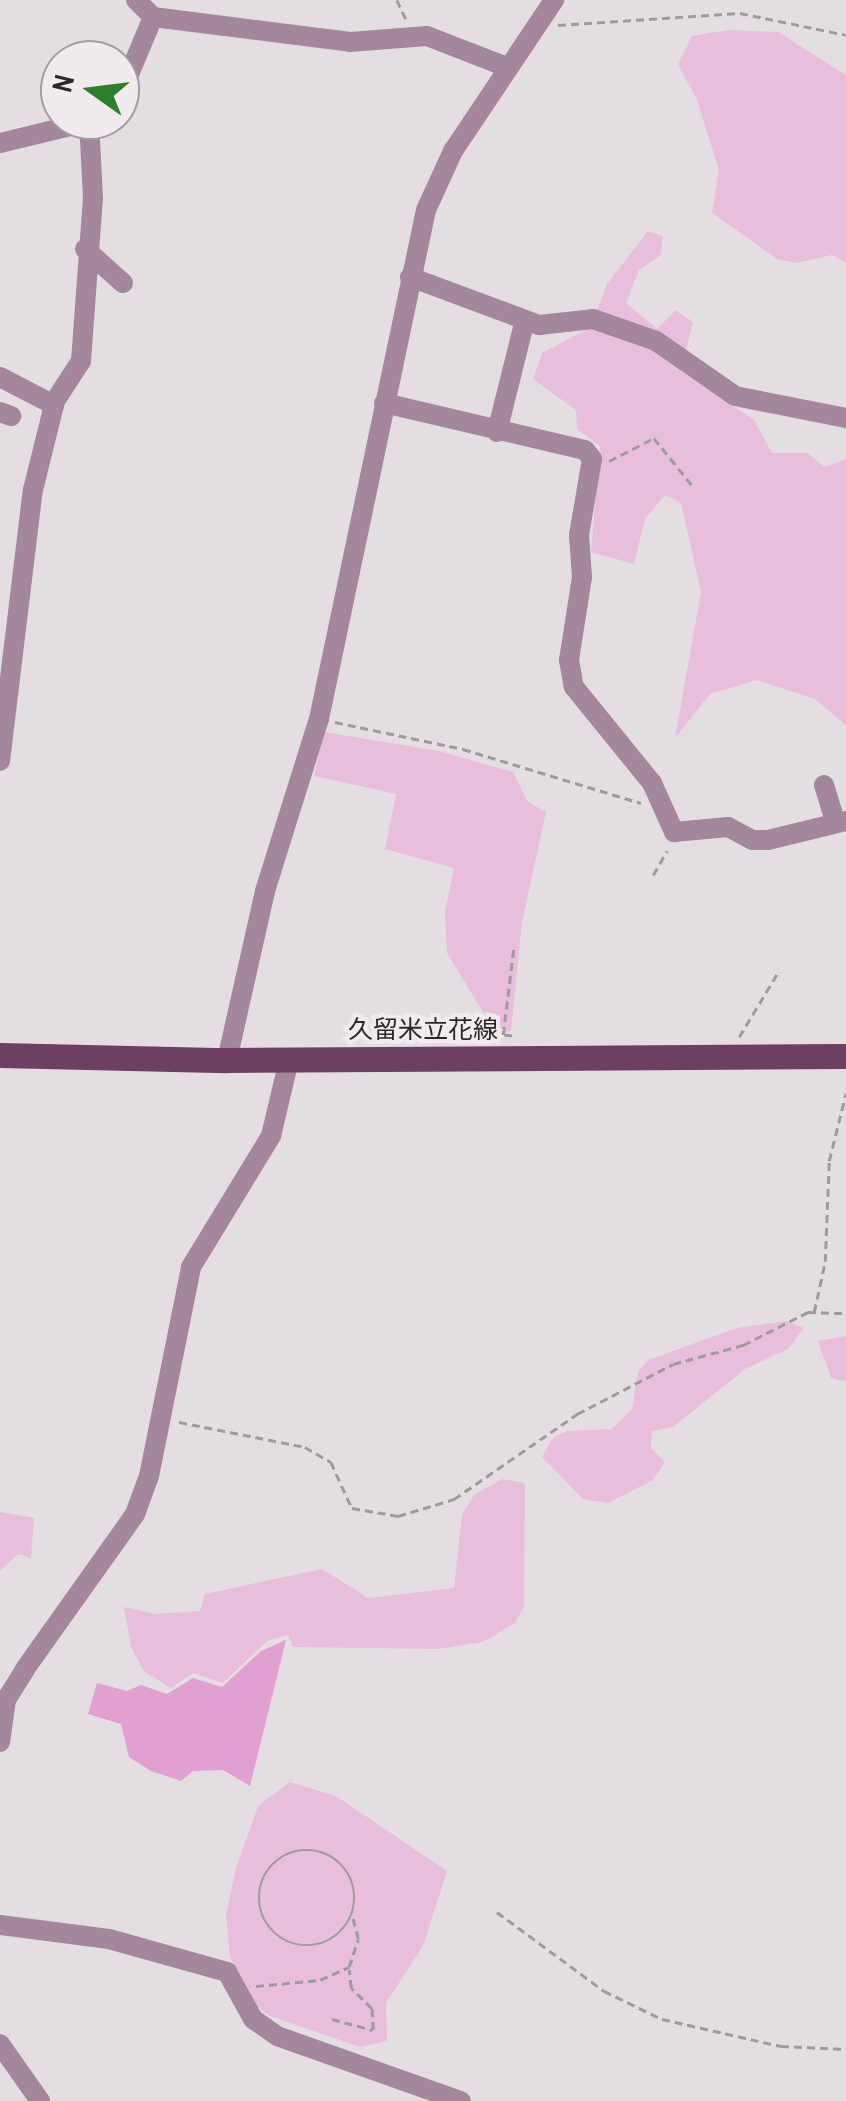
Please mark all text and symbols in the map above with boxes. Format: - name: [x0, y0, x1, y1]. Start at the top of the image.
- north arrow: [40, 40, 140, 140]
- text: N: [42, 71, 83, 96]
- street label: 久留米立花線: [348, 1014, 498, 1044]

